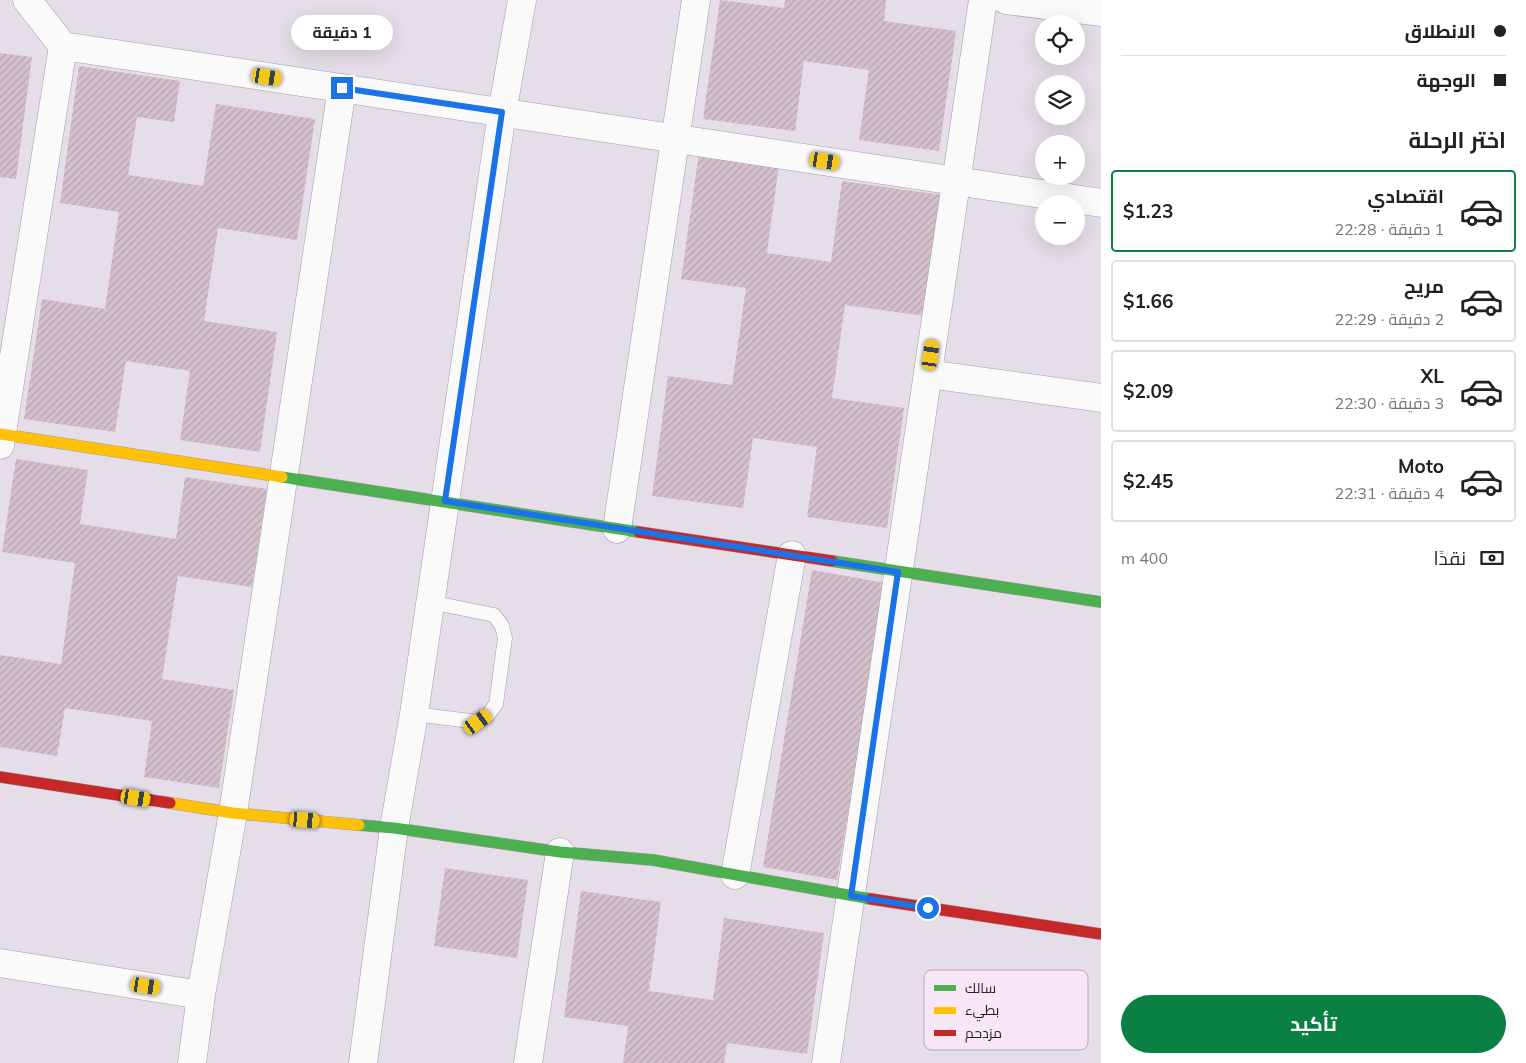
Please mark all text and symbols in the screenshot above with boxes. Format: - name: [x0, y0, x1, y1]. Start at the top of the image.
- map controls: [1035, 15, 1085, 245]
- button: locate: [1035, 15, 1085, 65]
- callout: 1 دقيقة: [291, 16, 393, 51]
- text: الانطلاق: [1405, 19, 1476, 43]
- text: 1 دقيقة: [312, 22, 372, 42]
- car: [251, 67, 282, 87]
- text: الوجهة: [1416, 68, 1476, 92]
- button: layers: [1035, 75, 1085, 125]
- route end: [331, 77, 353, 99]
- text: اختر الرحلة: [1409, 126, 1506, 154]
- button: +: [1035, 135, 1085, 185]
- car: [809, 151, 840, 171]
- text: اقتصادي: [1368, 184, 1444, 208]
- icon: car: [1459, 189, 1504, 234]
- button: −: [1035, 195, 1085, 245]
- text: $1.23: [1123, 199, 1173, 223]
- text: 1 دقيقة · 22:28: [1334, 219, 1444, 239]
- text: مريح: [1404, 274, 1444, 298]
- icon: car: [1459, 279, 1504, 324]
- text: $1.66: [1123, 289, 1173, 313]
- text: 2 دقيقة · 22:29: [1334, 309, 1444, 329]
- car: [921, 339, 940, 371]
- text: XL: [1421, 364, 1444, 388]
- icon: car: [1459, 369, 1504, 414]
- text: $2.09: [1123, 379, 1173, 403]
- text: 3 دقيقة · 22:30: [1334, 393, 1444, 413]
- text: Moto: [1398, 454, 1444, 478]
- icon: car: [1459, 459, 1504, 504]
- text: $2.45: [1123, 469, 1173, 493]
- text: 4 دقيقة · 22:31: [1334, 483, 1444, 503]
- icon: cash: [1478, 544, 1506, 572]
- text: نقدًا: [1434, 546, 1466, 570]
- text: 400 m: [1121, 548, 1168, 568]
- car: [461, 707, 494, 737]
- car: [120, 788, 151, 808]
- car: [289, 811, 320, 829]
- route start: [917, 897, 939, 919]
- legend: [924, 970, 1088, 1050]
- car: [130, 976, 161, 996]
- text: سالك: [965, 979, 996, 997]
- button: تأكيد: [1121, 995, 1506, 1053]
- text: بطيء: [965, 1001, 999, 1022]
- text: مزدحم: [965, 1024, 1002, 1043]

